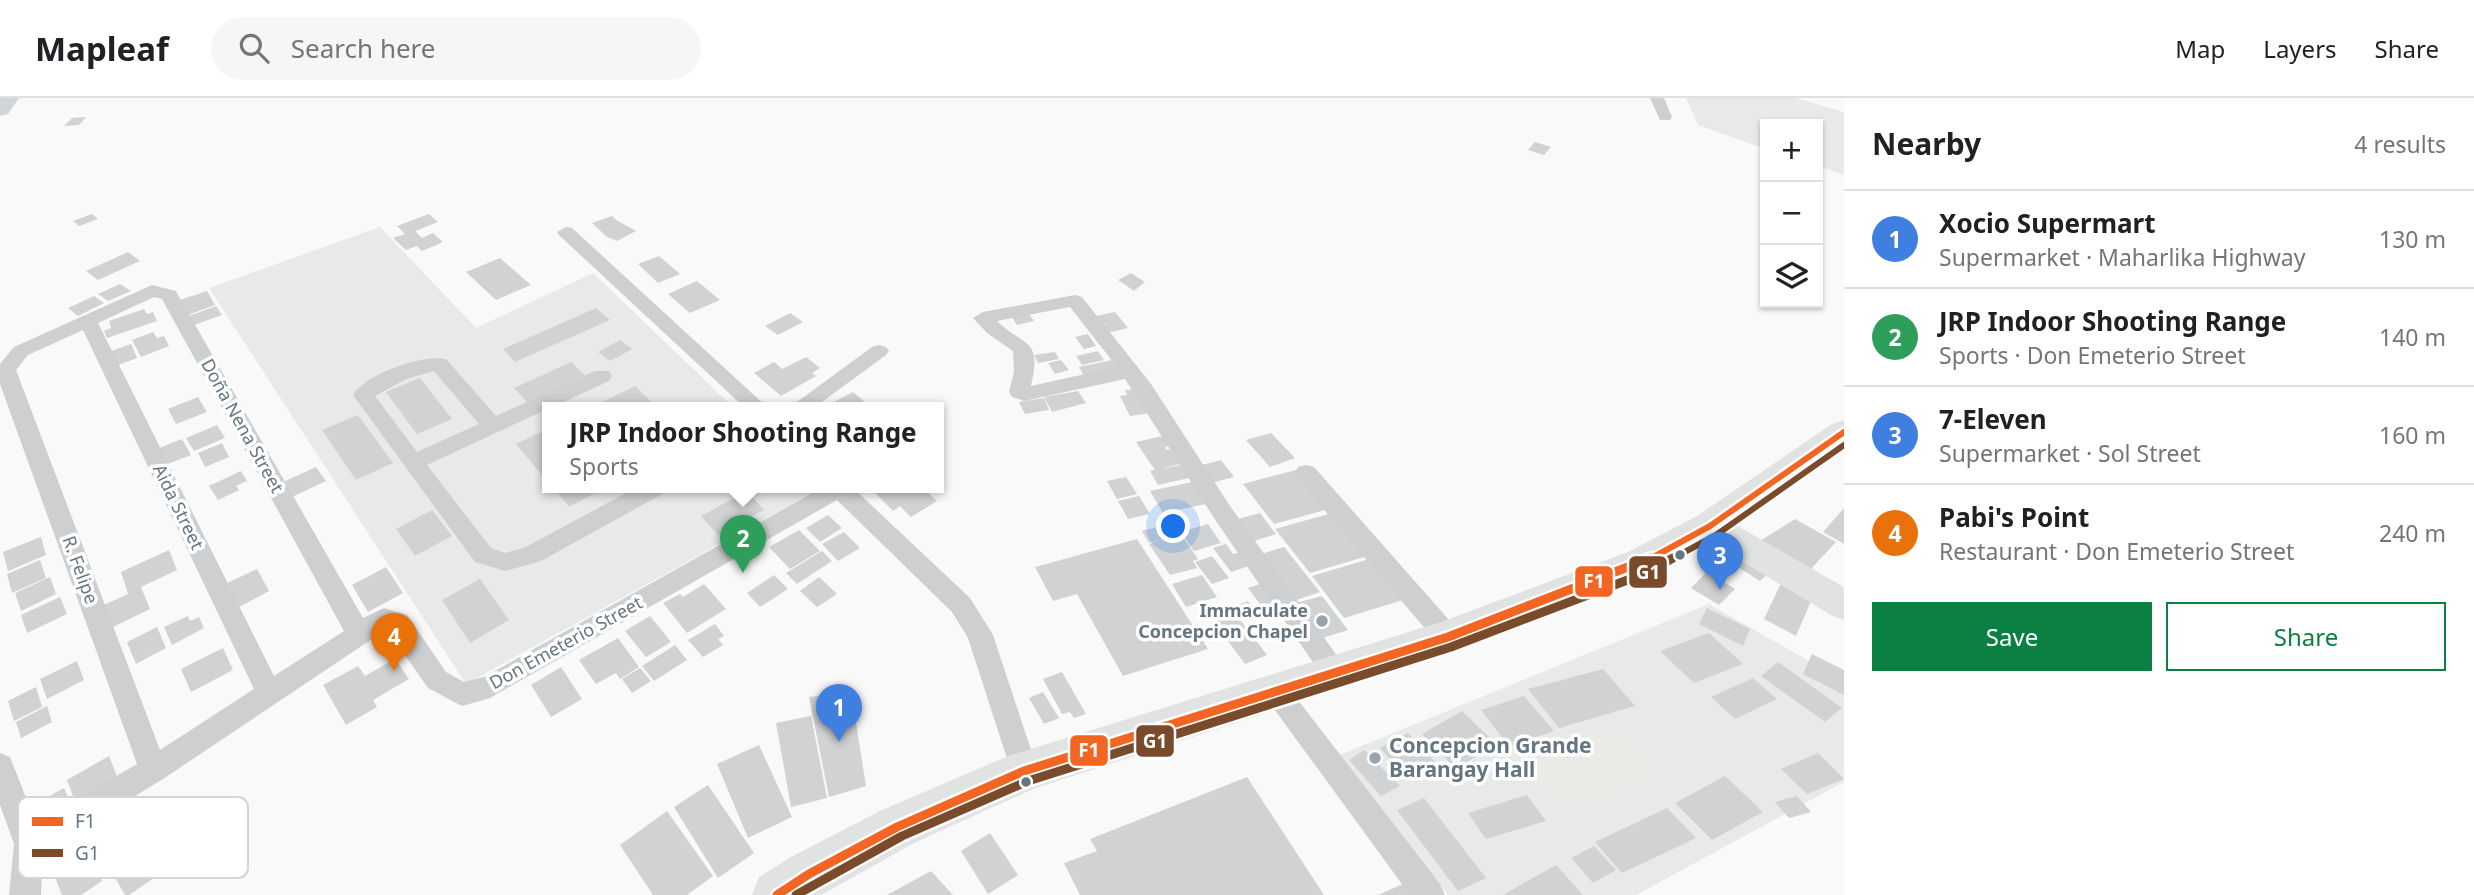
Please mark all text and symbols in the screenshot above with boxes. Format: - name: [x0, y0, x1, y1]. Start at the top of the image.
- search box: [211, 17, 701, 80]
- text: Mapleaf: [35, 26, 169, 71]
- icon: search: [235, 29, 273, 67]
- text: Search here: [291, 30, 436, 66]
- text: Map: [2175, 32, 2225, 65]
- text: Layers: [2263, 32, 2337, 65]
- text: Share: [2375, 32, 2439, 65]
- map controls: [1760, 119, 1823, 308]
- button: +: [1760, 119, 1823, 182]
- text: Nearby: [1872, 123, 1981, 164]
- text: 4 results: [2354, 128, 2446, 160]
- button: −: [1760, 182, 1823, 245]
- text: Xocio Supermart: [1939, 205, 2156, 241]
- text: 1: [1888, 223, 1902, 255]
- text: 130 m: [2379, 223, 2446, 255]
- text: Supermarket · Maharlika Highway: [1939, 241, 2306, 273]
- button: layers: [1760, 245, 1823, 308]
- text: JRP Indoor Shooting Range: [1939, 303, 2286, 339]
- text: 2: [1888, 321, 1902, 353]
- text: 140 m: [2379, 321, 2446, 353]
- text: Sports · Don Emeterio Street: [1939, 339, 2246, 371]
- street label: Doña Nena Street: [196, 354, 290, 497]
- text: 7-Eleven: [1939, 401, 2047, 437]
- popup: [542, 402, 944, 493]
- text: JRP Indoor Shooting Range: [569, 414, 917, 450]
- text: 3: [1888, 419, 1902, 451]
- text: 160 m: [2379, 419, 2446, 451]
- text: Supermarket · Sol Street: [1939, 437, 2201, 469]
- text: Sports: [569, 450, 639, 482]
- street label: Aida Street: [148, 460, 210, 554]
- text: Pabi's Point: [1939, 499, 2089, 535]
- your location: [1156, 509, 1190, 543]
- pin: 2: [720, 515, 766, 573]
- text: 4: [1888, 517, 1902, 549]
- text: 240 m: [2379, 517, 2446, 549]
- street label: R. Felipe: [58, 532, 104, 607]
- pin: 3: [1697, 532, 1743, 590]
- text: Restaurant · Don Emeterio Street: [1939, 535, 2294, 567]
- unlabelled marker: [1673, 548, 1687, 562]
- line badge: G1: [1628, 555, 1668, 589]
- text: G1: [1636, 559, 1660, 585]
- line badge: F1: [1574, 565, 1614, 598]
- text: F1: [1583, 568, 1605, 594]
- street label: Don Emeterio Street: [485, 590, 647, 694]
- place label: Immaculate Concepcion Chapel: [1138, 598, 1308, 643]
- button: Save: [1872, 602, 2152, 671]
- button: Share: [2166, 602, 2446, 671]
- pin: 4: [371, 613, 417, 671]
- marker: Immaculate Concepcion Chapel: [1314, 613, 1330, 629]
- pin: 1: [816, 684, 862, 742]
- line badge: G1: [1135, 724, 1175, 758]
- text: G1: [1143, 728, 1167, 754]
- place label: Concepcion Grande Barangay Hall: [1389, 731, 1591, 783]
- line badge: F1: [1069, 734, 1109, 767]
- text: F1: [1078, 737, 1100, 763]
- marker: Concepcion Grande Barangay Hall: [1367, 750, 1383, 766]
- unlabelled marker: [1019, 775, 1033, 789]
- legend: [18, 797, 248, 878]
- text: F1: [75, 808, 96, 834]
- text: G1: [75, 840, 100, 866]

